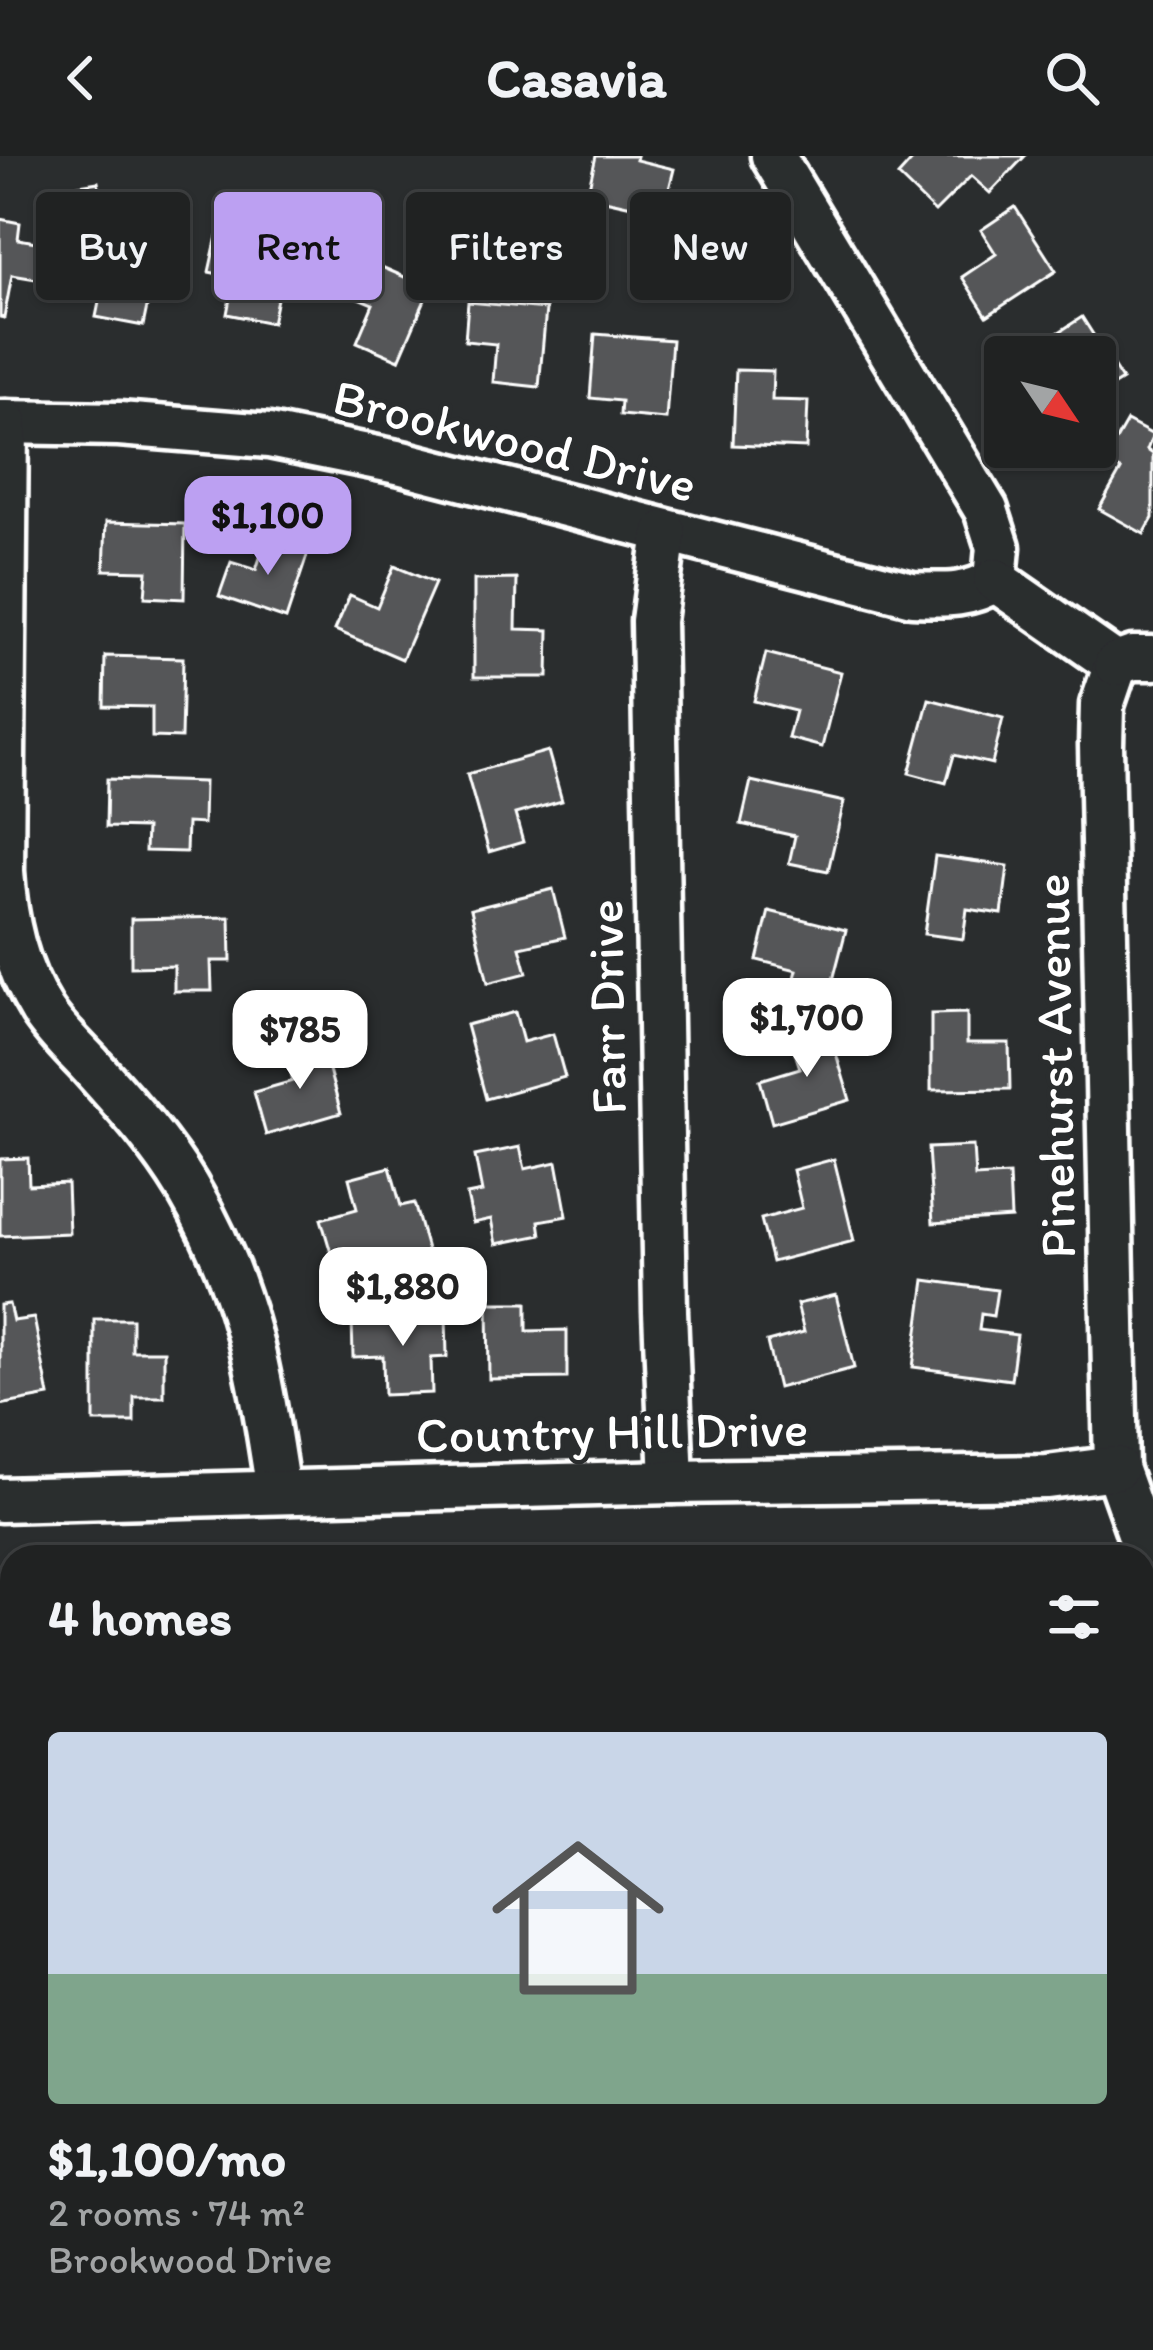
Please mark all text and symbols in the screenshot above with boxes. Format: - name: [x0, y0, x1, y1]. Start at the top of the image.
- icon: back: [48, 45, 114, 111]
- icon: search: [1039, 45, 1105, 111]
- text: Casavia: [486, 46, 667, 111]
- chip: Buy: [36, 192, 190, 300]
- chip: Rent: [214, 192, 382, 300]
- chip: Filters: [406, 192, 606, 300]
- chip: New: [630, 192, 791, 300]
- north arrow: [984, 336, 1116, 468]
- map controls: [984, 336, 1116, 468]
- street label: Brookwood Drive: [327, 366, 703, 515]
- pin: $1,100: [170, 476, 366, 578]
- text: $1,100: [211, 491, 325, 538]
- street label: Pinehurst Avenue: [1021, 873, 1088, 1259]
- street label: Farr Drive: [574, 899, 639, 1115]
- pin: $1,700: [709, 978, 905, 1080]
- pin: $785: [229, 990, 371, 1092]
- text: $1,700: [750, 993, 864, 1040]
- text: $785: [260, 1005, 340, 1052]
- pin: $1,880: [305, 1247, 501, 1349]
- text: $1,880: [346, 1262, 460, 1309]
- street label: Country Hill Drive: [415, 1398, 809, 1465]
- icon: filters: [1041, 1584, 1107, 1650]
- text: 4 homes: [48, 1587, 232, 1648]
- icon: home: [470, 1810, 686, 2026]
- text: $1,100/mo: [48, 2128, 286, 2189]
- text: 2 rooms · 74 m²: [48, 2189, 305, 2236]
- text: Brookwood Drive: [48, 2236, 332, 2283]

